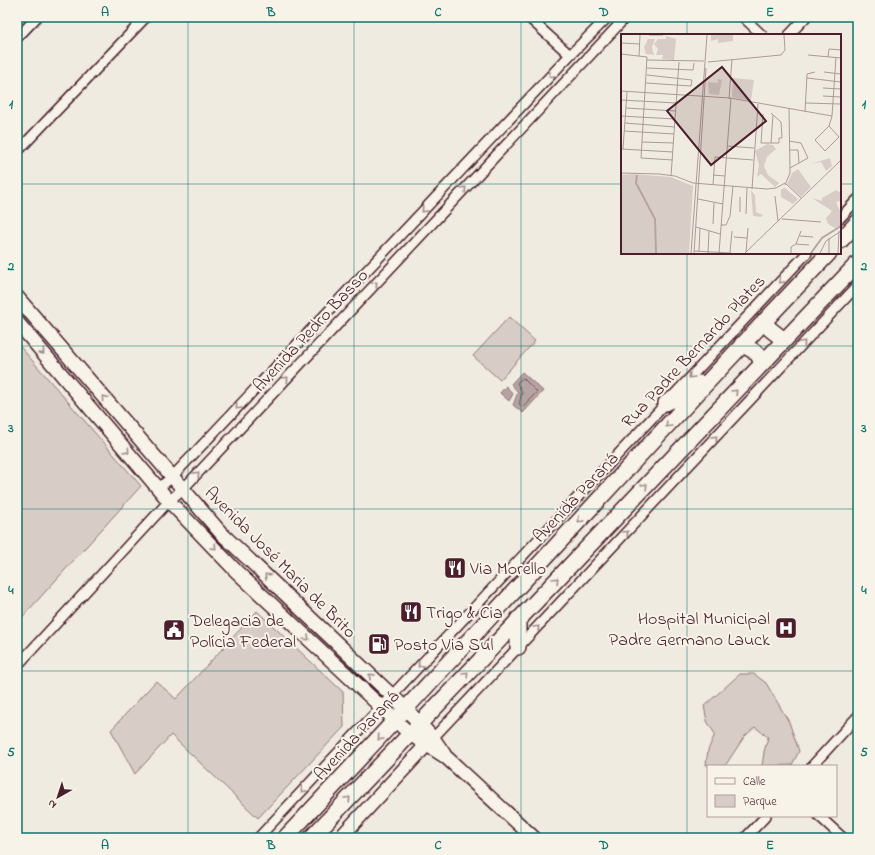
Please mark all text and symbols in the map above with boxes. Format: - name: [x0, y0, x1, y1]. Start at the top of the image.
- text: A: [101, 3, 109, 22]
- text: B: [266, 3, 276, 22]
- text: C: [434, 3, 442, 22]
- text: D: [598, 3, 609, 22]
- text: E: [766, 3, 774, 22]
- inset map: [621, 34, 841, 254]
- one-way arrow: [548, 70, 556, 78]
- text: 1: [9, 95, 14, 114]
- text: 1: [862, 95, 867, 114]
- one-way arrow: [459, 186, 467, 194]
- one-way arrow: [421, 205, 428, 213]
- text: 2: [7, 257, 15, 276]
- text: 2: [860, 257, 868, 276]
- street label: Avenida Pedro Basso: [248, 264, 375, 399]
- street label: Rua Padre Bernardo Plates: [616, 270, 773, 435]
- one-way arrow: [778, 277, 785, 284]
- one-way arrow: [370, 281, 378, 289]
- one-way arrow: [799, 340, 806, 348]
- one-way arrow: [38, 347, 45, 355]
- one-way arrow: [689, 371, 696, 379]
- one-way arrow: [281, 376, 289, 384]
- one-way arrow: [730, 389, 738, 397]
- one-way arrow: [102, 395, 109, 403]
- one-way arrow: [236, 402, 243, 409]
- text: 3: [7, 419, 14, 438]
- text: 3: [860, 419, 867, 438]
- one-way arrow: [666, 420, 673, 427]
- one-way arrow: [710, 435, 717, 443]
- one-way arrow: [122, 446, 129, 453]
- street label: Avenida Paraná: [528, 447, 625, 549]
- one-way arrow: [193, 471, 200, 479]
- street label: Avenida José Maria de Brito: [198, 482, 361, 645]
- one-way arrow: [640, 483, 648, 491]
- one-way arrow: [577, 515, 585, 523]
- one-way arrow: [621, 530, 628, 538]
- one-way arrow: [209, 542, 217, 550]
- restaurant icon: Via Morello: [442, 555, 468, 581]
- place label: Via Morello: [469, 557, 546, 583]
- one-way arrow: [264, 574, 272, 581]
- one-way arrow: [551, 577, 558, 585]
- text: 4: [7, 581, 14, 600]
- text: 4: [860, 581, 867, 600]
- restaurant icon: Trigo & Cia: [398, 599, 424, 625]
- place label: Trigo & Cia: [426, 601, 503, 628]
- place label: Hospital Municipal Padre Germano Lauck: [609, 607, 770, 654]
- place label: Delegacia de Polícia Federal: [189, 609, 296, 656]
- hospital icon: Hospital Municipal Padre Germano Lauck: [773, 615, 799, 641]
- public building icon: Delegacia de Polícia Federal: [161, 617, 187, 643]
- one-way arrow: [532, 625, 539, 633]
- fuel station icon: Posto Via Sul: [366, 631, 392, 657]
- place label: Posto Via Sul: [394, 633, 493, 659]
- one-way arrow: [302, 634, 309, 641]
- one-way arrow: [418, 660, 425, 667]
- one-way arrow: [461, 671, 469, 679]
- one-way arrow: [368, 673, 376, 681]
- street label: Avenida Paraná: [309, 685, 406, 787]
- one-way arrow: [377, 733, 385, 741]
- text: 5: [7, 743, 15, 762]
- text: 5: [860, 743, 868, 762]
- legend: [707, 765, 837, 817]
- text: Calle: [743, 773, 766, 791]
- north arrow: [38, 777, 78, 817]
- one-way arrow: [300, 785, 307, 793]
- text: Parque: [743, 793, 777, 811]
- text: N: [44, 795, 60, 813]
- one-way arrow: [343, 797, 350, 804]
- text: A: [101, 836, 109, 855]
- text: B: [266, 836, 276, 855]
- text: C: [434, 836, 442, 855]
- text: D: [598, 836, 609, 855]
- text: E: [766, 836, 774, 855]

